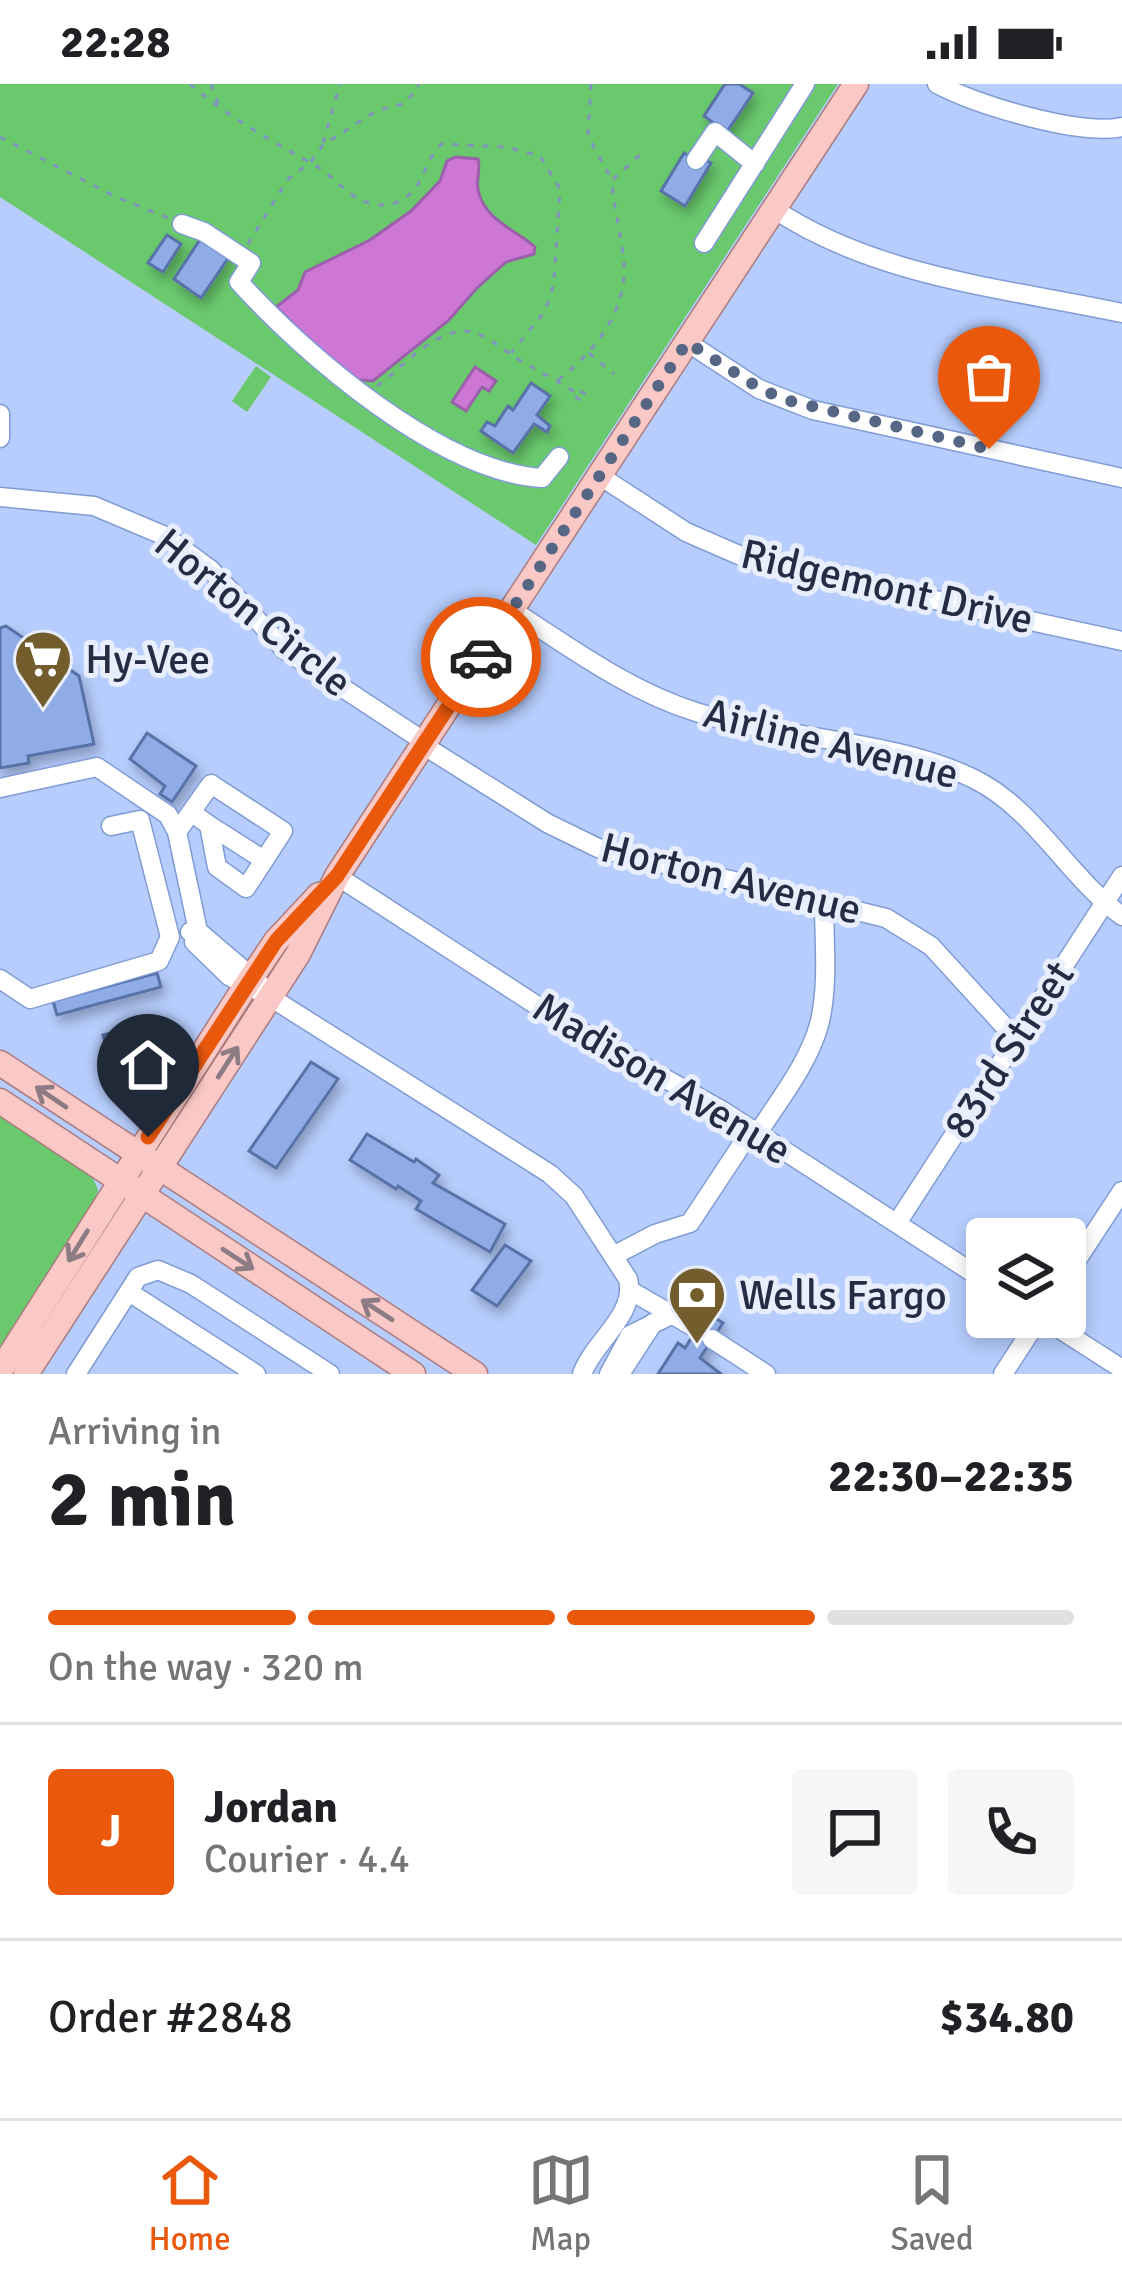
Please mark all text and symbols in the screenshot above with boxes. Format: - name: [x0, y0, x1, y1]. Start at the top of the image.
- text: 22:28: [60, 15, 170, 70]
- pin: [938, 326, 1040, 449]
- icon: bag: [956, 344, 1022, 410]
- street label: Horton Circle: [144, 518, 362, 708]
- street label: Ridgemont Drive: [736, 529, 1038, 645]
- courier: [421, 597, 541, 717]
- icon: car: [448, 624, 514, 690]
- supermarket icon: Hy-Vee: [12, 628, 74, 710]
- place label: Hy-Vee: [85, 634, 210, 685]
- street label: Airline Avenue: [698, 688, 964, 800]
- street label: Horton Avenue: [596, 822, 866, 936]
- street label: 83rd Street: [933, 952, 1085, 1148]
- street label: Madison Avenue: [524, 982, 800, 1176]
- pin: [97, 1014, 199, 1137]
- icon: home: [115, 1032, 181, 1098]
- one-way arrow: [215, 1045, 240, 1079]
- one-way arrow: [34, 1085, 68, 1110]
- map controls: [966, 1218, 1086, 1338]
- button: layers: [966, 1218, 1086, 1338]
- one-way arrow: [66, 1228, 90, 1262]
- one-way arrow: [221, 1246, 255, 1271]
- bank icon: Wells Fargo: [666, 1264, 728, 1346]
- place label: Wells Fargo: [739, 1270, 947, 1321]
- one-way arrow: [360, 1298, 394, 1323]
- text: Arriving in: [48, 1407, 222, 1455]
- text: 22:30–22:35: [828, 1449, 1074, 1504]
- text: 2 min: [48, 1452, 236, 1548]
- text: On the way · 320 m: [48, 1643, 364, 1691]
- button: chat: [792, 1769, 918, 1895]
- button: phone: [948, 1769, 1074, 1895]
- text: Jordan: [204, 1780, 338, 1835]
- text: J: [100, 1804, 122, 1859]
- text: Courier · 4.4: [204, 1835, 410, 1883]
- text: Order #2848: [48, 1990, 293, 2045]
- text: $34.80: [940, 1990, 1074, 2045]
- tab: Home: [148, 2147, 231, 2260]
- tab: Map: [528, 2147, 594, 2260]
- tab: Saved: [890, 2147, 974, 2260]

